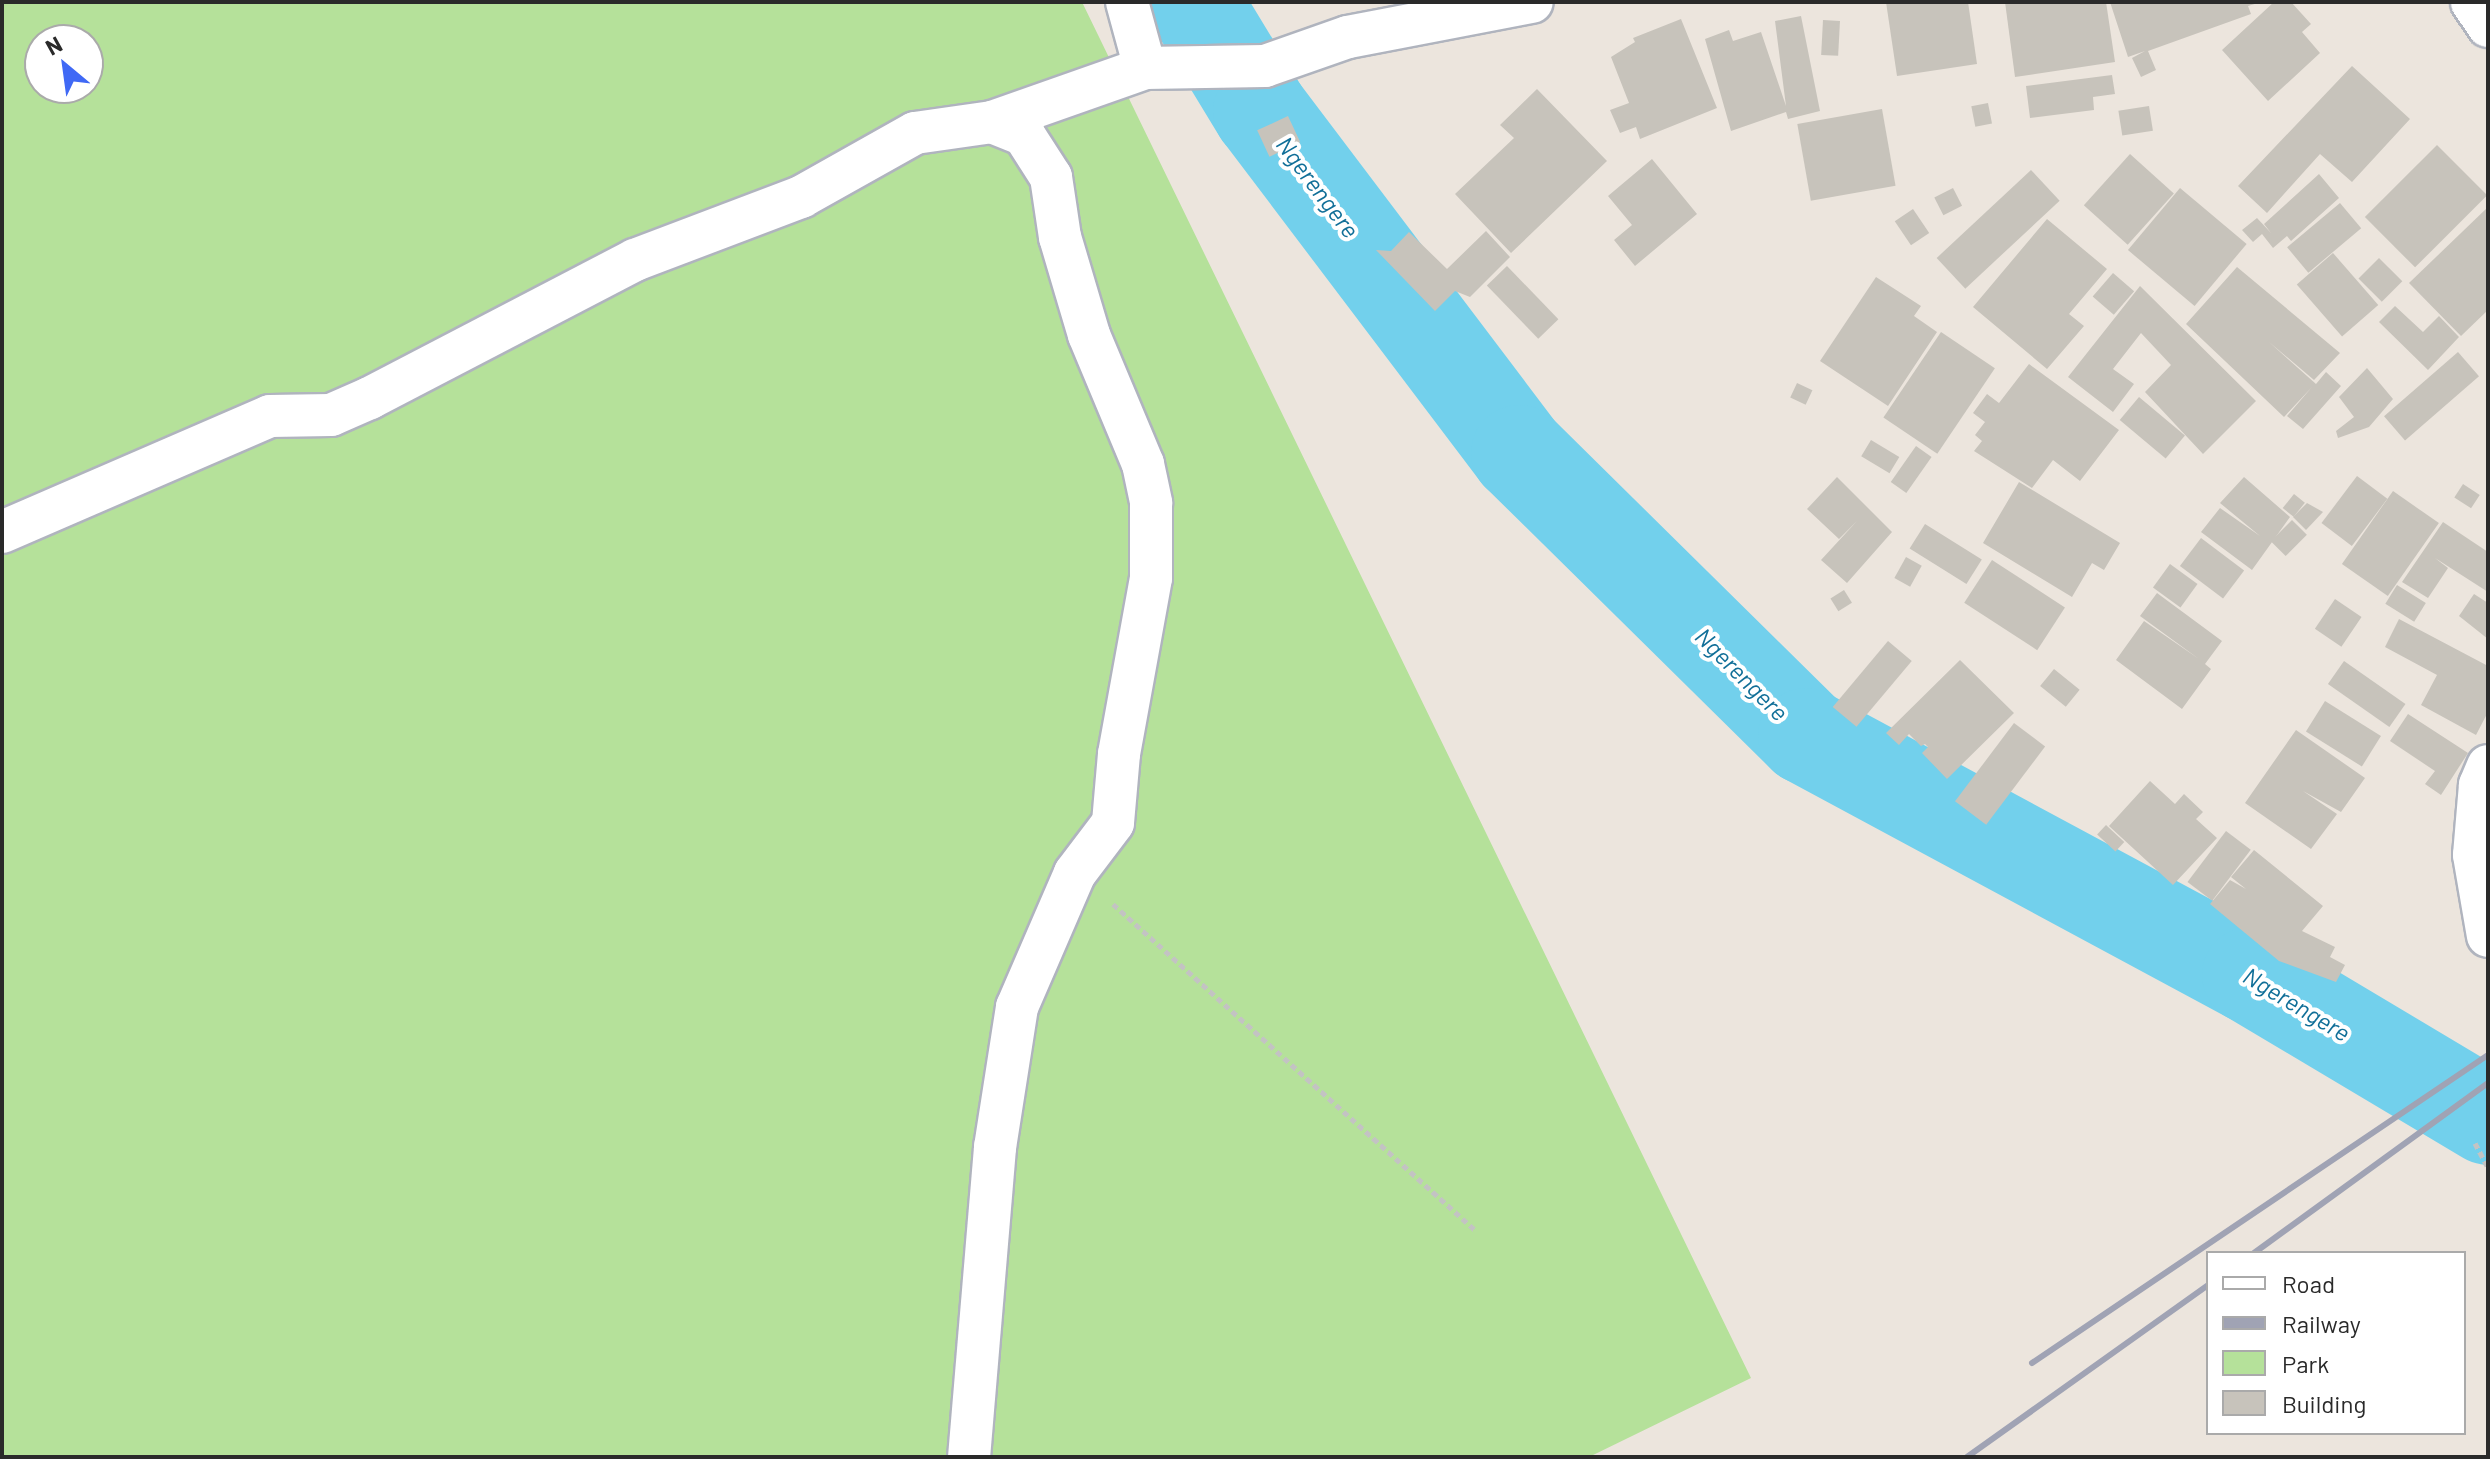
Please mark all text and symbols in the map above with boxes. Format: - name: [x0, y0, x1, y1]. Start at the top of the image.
- north arrow: [24, 24, 104, 104]
- text: N: [41, 30, 66, 60]
- water label: Ngerengere: [1271, 131, 1365, 243]
- water label: Ngerengere: [1690, 622, 1794, 726]
- water label: Ngerengere: [2238, 961, 2356, 1047]
- legend: [2206, 1251, 2466, 1435]
- text: Road: [2282, 1269, 2335, 1298]
- text: Railway: [2282, 1309, 2361, 1338]
- text: Park: [2282, 1349, 2329, 1378]
- text: Building: [2282, 1389, 2366, 1418]

